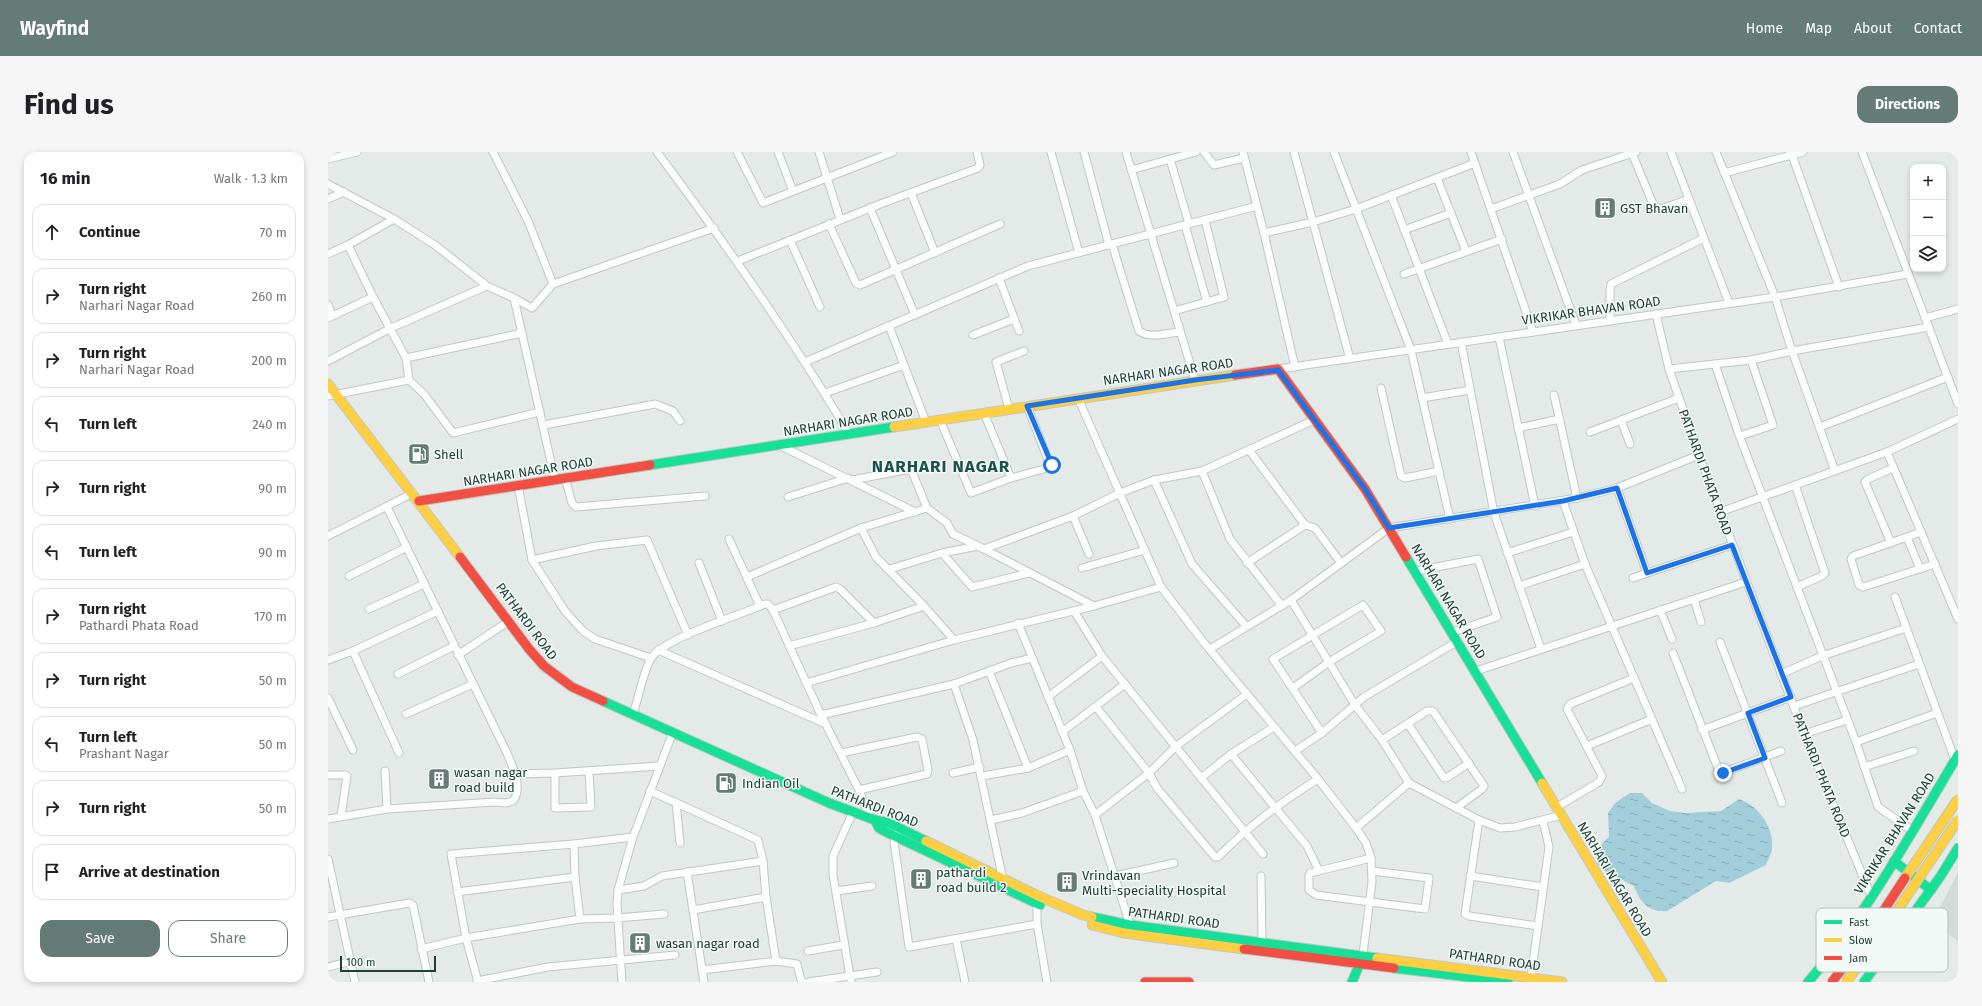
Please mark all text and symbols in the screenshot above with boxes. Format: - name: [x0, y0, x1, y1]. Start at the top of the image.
- text: Wayfind: [20, 17, 89, 40]
- text: Home: [1746, 20, 1783, 37]
- text: Map: [1805, 20, 1832, 37]
- text: About: [1854, 20, 1892, 37]
- text: Contact: [1914, 20, 1962, 37]
- button: Directions: [1857, 86, 1958, 123]
- text: Find us: [24, 88, 114, 121]
- map controls: [1910, 164, 1946, 272]
- button: +: [1910, 164, 1946, 200]
- text: 16 min: [40, 168, 90, 189]
- text: Walk · 1.3 km: [214, 171, 288, 186]
- building icon: GST Bhavan: [1592, 195, 1618, 221]
- button: −: [1910, 200, 1946, 236]
- place label: GST Bhavan: [1620, 201, 1688, 216]
- icon: ahead: [41, 221, 63, 243]
- text: Continue: [79, 223, 140, 241]
- text: 70 m: [260, 225, 287, 240]
- button: layers: [1910, 236, 1946, 272]
- text: Turn right: [79, 280, 146, 298]
- icon: right: [41, 285, 63, 307]
- text: 260 m: [252, 289, 287, 304]
- street label: VIKRIKAR BHAVAN ROAD: [1521, 293, 1661, 328]
- text: Narhari Nagar Road: [79, 298, 195, 313]
- text: Turn right: [79, 344, 146, 362]
- icon: right: [41, 349, 63, 371]
- text: 200 m: [251, 353, 287, 368]
- street label: NARHARI NAGAR ROAD: [1102, 355, 1234, 388]
- text: Narhari Nagar Road: [79, 362, 195, 377]
- street label: NARHARI NAGAR ROAD: [782, 404, 914, 439]
- street label: PATHARDI PHATA ROAD: [1676, 407, 1735, 537]
- icon: left: [41, 413, 63, 435]
- text: Turn left: [79, 415, 137, 433]
- text: 240 m: [252, 417, 287, 432]
- fuel station icon: Shell: [406, 441, 432, 467]
- place label: Shell: [434, 447, 464, 462]
- street label: NARHARI NAGAR ROAD: [462, 454, 594, 489]
- district label: NARHARI NAGAR: [872, 456, 1010, 477]
- route start: [1043, 456, 1061, 474]
- icon: right: [41, 477, 63, 499]
- text: Turn right: [79, 479, 146, 497]
- text: 90 m: [258, 481, 287, 496]
- icon: left: [41, 541, 63, 563]
- street label: NARHARI NAGAR ROAD: [1408, 541, 1489, 661]
- text: Turn left: [79, 543, 137, 561]
- text: 90 m: [258, 545, 287, 560]
- street label: PATHARDI ROAD: [493, 580, 560, 663]
- text: Turn right: [79, 600, 146, 618]
- icon: right: [41, 605, 63, 627]
- text: 170 m: [254, 609, 287, 624]
- text: Pathardi Phata Road: [79, 618, 199, 633]
- icon: right: [41, 669, 63, 691]
- text: Turn right: [79, 671, 146, 689]
- text: 50 m: [259, 673, 287, 688]
- street label: PATHARDI PHATA ROAD: [1790, 711, 1853, 840]
- text: Turn left: [79, 728, 137, 746]
- icon: left: [41, 733, 63, 755]
- text: 50 m: [259, 737, 287, 752]
- text: Prashant Nagar: [79, 746, 169, 761]
- route end: [1714, 764, 1732, 782]
- place label: wasan nagar road build: [454, 765, 527, 795]
- building icon: wasan nagar road build: [426, 766, 452, 792]
- fuel station icon: Indian Oil: [713, 770, 739, 796]
- street label: VIKRIKAR BHAVAN ROAD: [1851, 770, 1938, 897]
- place label: Indian Oil: [742, 776, 800, 791]
- street label: PATHARDI ROAD: [829, 783, 921, 830]
- icon: right: [41, 797, 63, 819]
- text: Turn right: [79, 799, 146, 817]
- text: 50 m: [259, 801, 287, 816]
- street label: NARHARI NAGAR ROAD: [1574, 819, 1655, 939]
- icon: arrive: [41, 861, 63, 883]
- text: Arrive at destination: [79, 863, 220, 881]
- place label: pathardi road build 2: [936, 865, 1007, 895]
- building icon: pathardi road build 2: [908, 866, 934, 892]
- place label: Vrindavan Multi-speciality Hospital: [1082, 868, 1226, 898]
- building icon: Vrindavan Multi-speciality Hospital: [1054, 869, 1080, 895]
- street label: PATHARDI ROAD: [1127, 904, 1221, 931]
- legend: [1816, 908, 1948, 972]
- text: Fast: [1849, 916, 1869, 929]
- button: Save: [40, 920, 160, 957]
- button: Share: [168, 920, 288, 957]
- building icon: wasan nagar road: [627, 930, 653, 956]
- text: Slow: [1849, 934, 1873, 947]
- place label: wasan nagar road: [656, 936, 760, 951]
- street label: PATHARDI ROAD: [1448, 946, 1542, 973]
- text: Jam: [1849, 952, 1868, 965]
- scale bar: [340, 954, 436, 973]
- text: 100 m: [346, 956, 375, 969]

